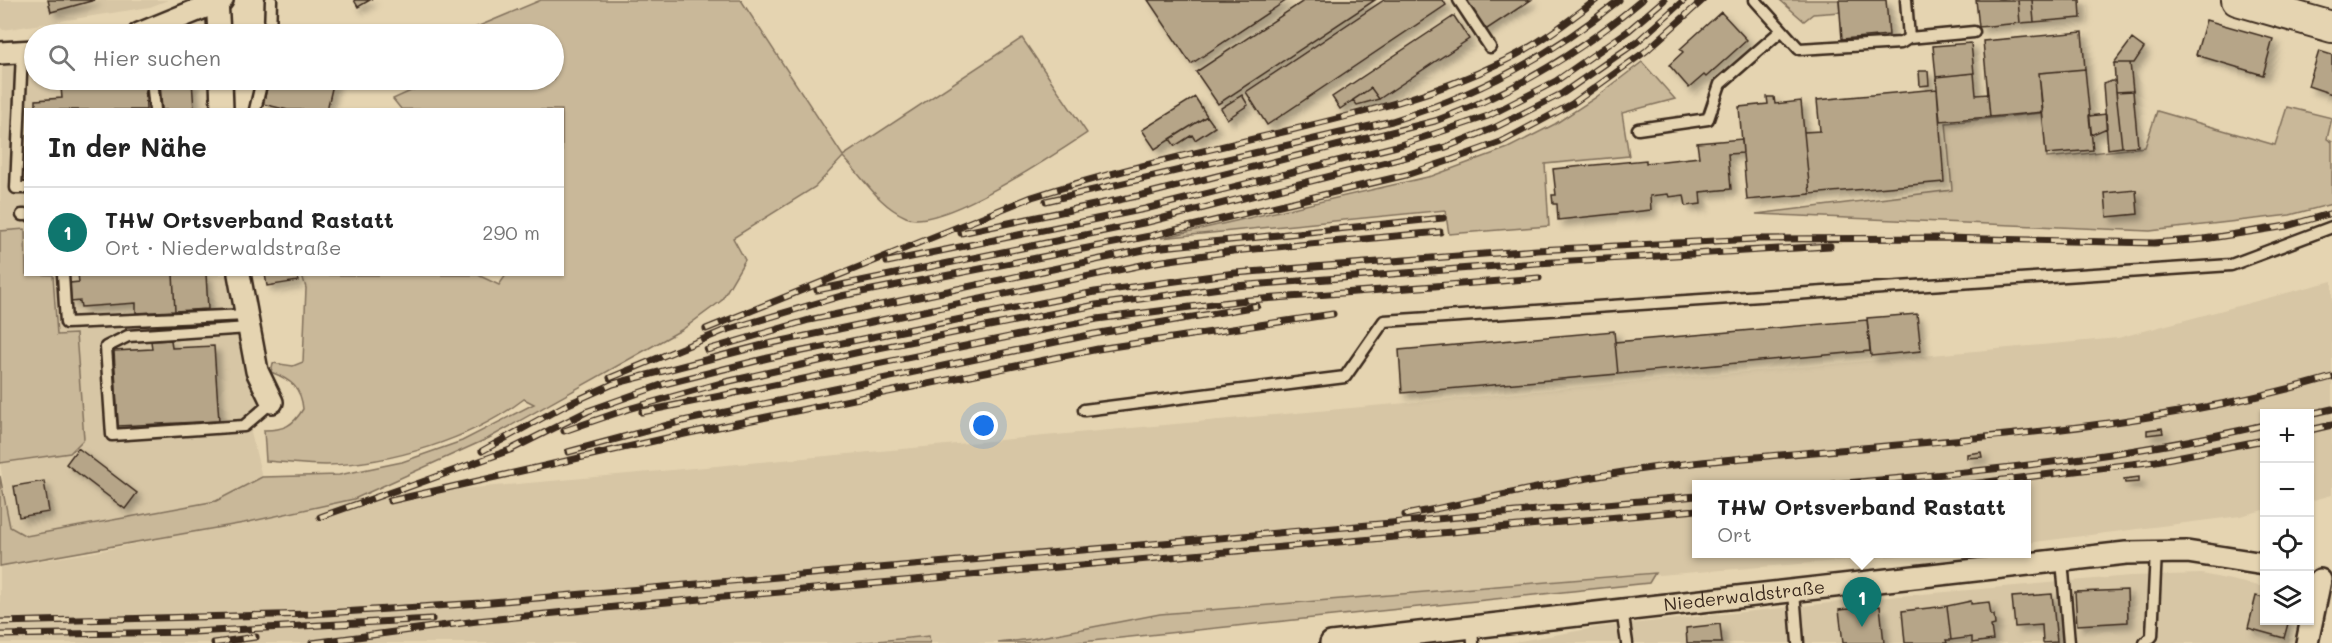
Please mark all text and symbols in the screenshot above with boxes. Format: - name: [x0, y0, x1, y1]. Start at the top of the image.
- search box: [24, 24, 564, 90]
- icon: search: [45, 41, 78, 74]
- text: Hier suchen: [93, 43, 221, 72]
- text: In der Nähe: [48, 130, 207, 164]
- text: THW Ortsverband Rastatt: [105, 205, 394, 234]
- text: 1: [63, 219, 72, 245]
- text: 290 m: [482, 219, 540, 245]
- text: Ort · Niederwaldstraße: [105, 234, 341, 260]
- map controls: [2260, 409, 2314, 625]
- button: +: [2260, 409, 2314, 463]
- your location: [969, 411, 998, 440]
- button: −: [2260, 463, 2314, 517]
- popup: [1692, 480, 2031, 558]
- text: THW Ortsverband Rastatt: [1717, 492, 2006, 521]
- button: locate: [2260, 517, 2314, 571]
- text: Ort: [1717, 521, 1752, 547]
- button: layers: [2260, 571, 2314, 625]
- street label: Niederwaldstraße: [1662, 574, 1826, 616]
- pin: 1: [1842, 578, 1882, 627]

